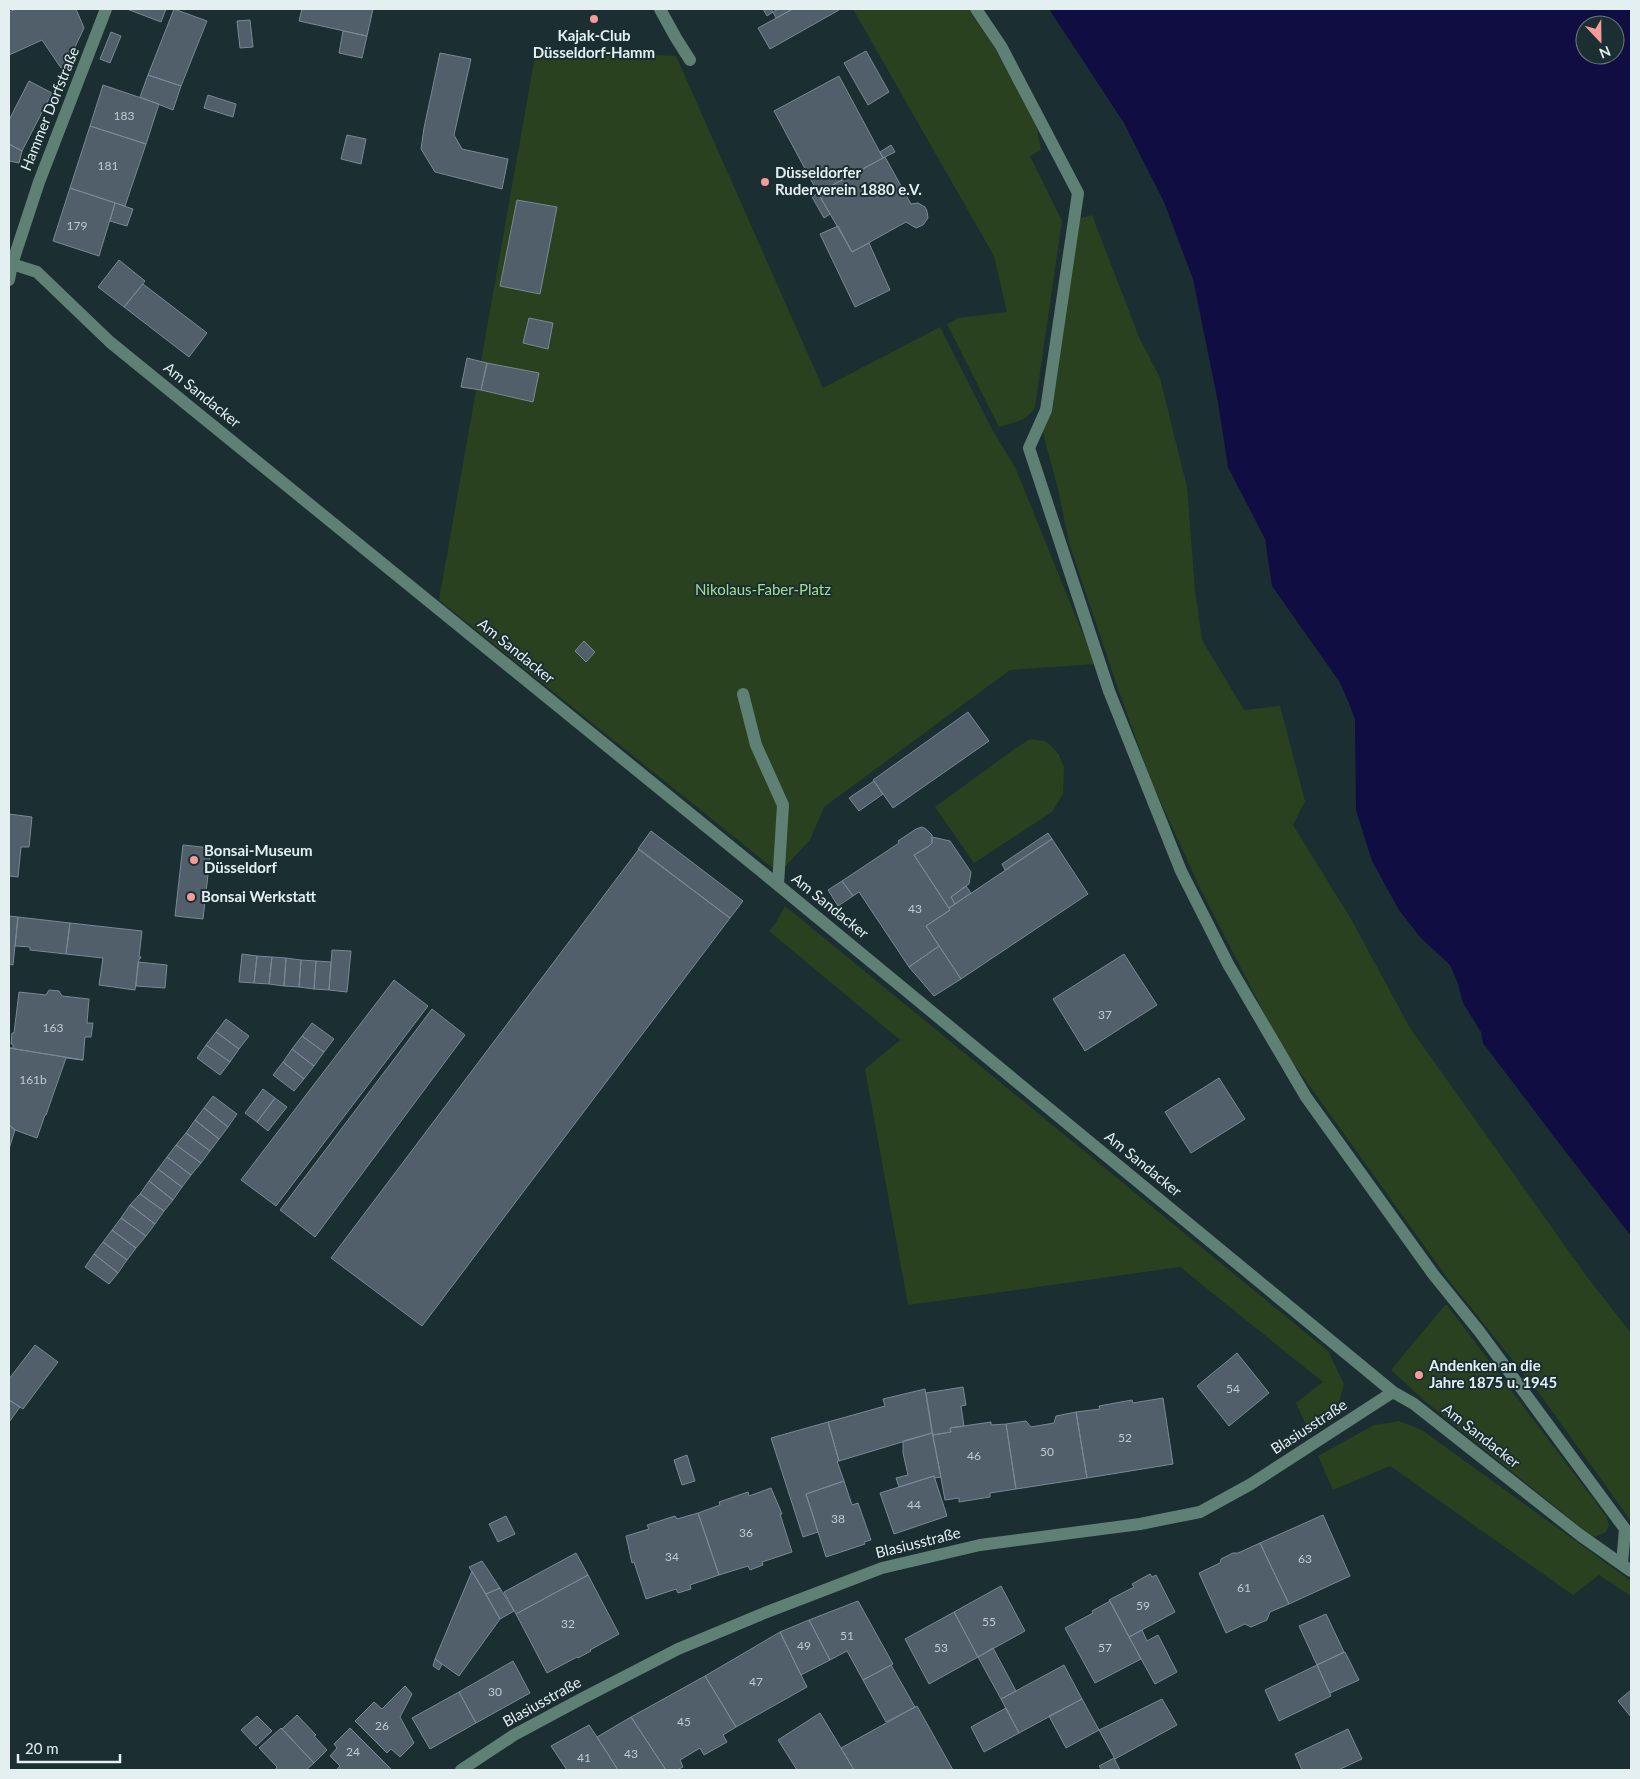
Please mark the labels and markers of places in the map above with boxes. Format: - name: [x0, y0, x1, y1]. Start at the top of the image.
- marker: Kajak-Club Düsseldorf-Hamm: [588, 13, 600, 25]
- place label: Kajak-Club Düsseldorf-Hamm: [533, 26, 655, 61]
- place label: Düsseldorfer Ruderverein 1880 e.V.: [775, 163, 922, 198]
- marker: Düsseldorfer Ruderverein 1880 e.V.: [759, 176, 771, 188]
- place label: Bonsai-Museum Düsseldorf: [204, 841, 313, 876]
- marker: Bonsai-Museum Düsseldorf: [188, 854, 200, 866]
- place label: Bonsai Werkstatt: [201, 887, 317, 905]
- marker: Bonsai Werkstatt: [185, 891, 197, 903]
- place label: Andenken an die Jahre 1875 u. 1945: [1428, 1356, 1557, 1391]
- marker: Andenken an die Jahre 1875 u. 1945: [1413, 1369, 1425, 1381]

